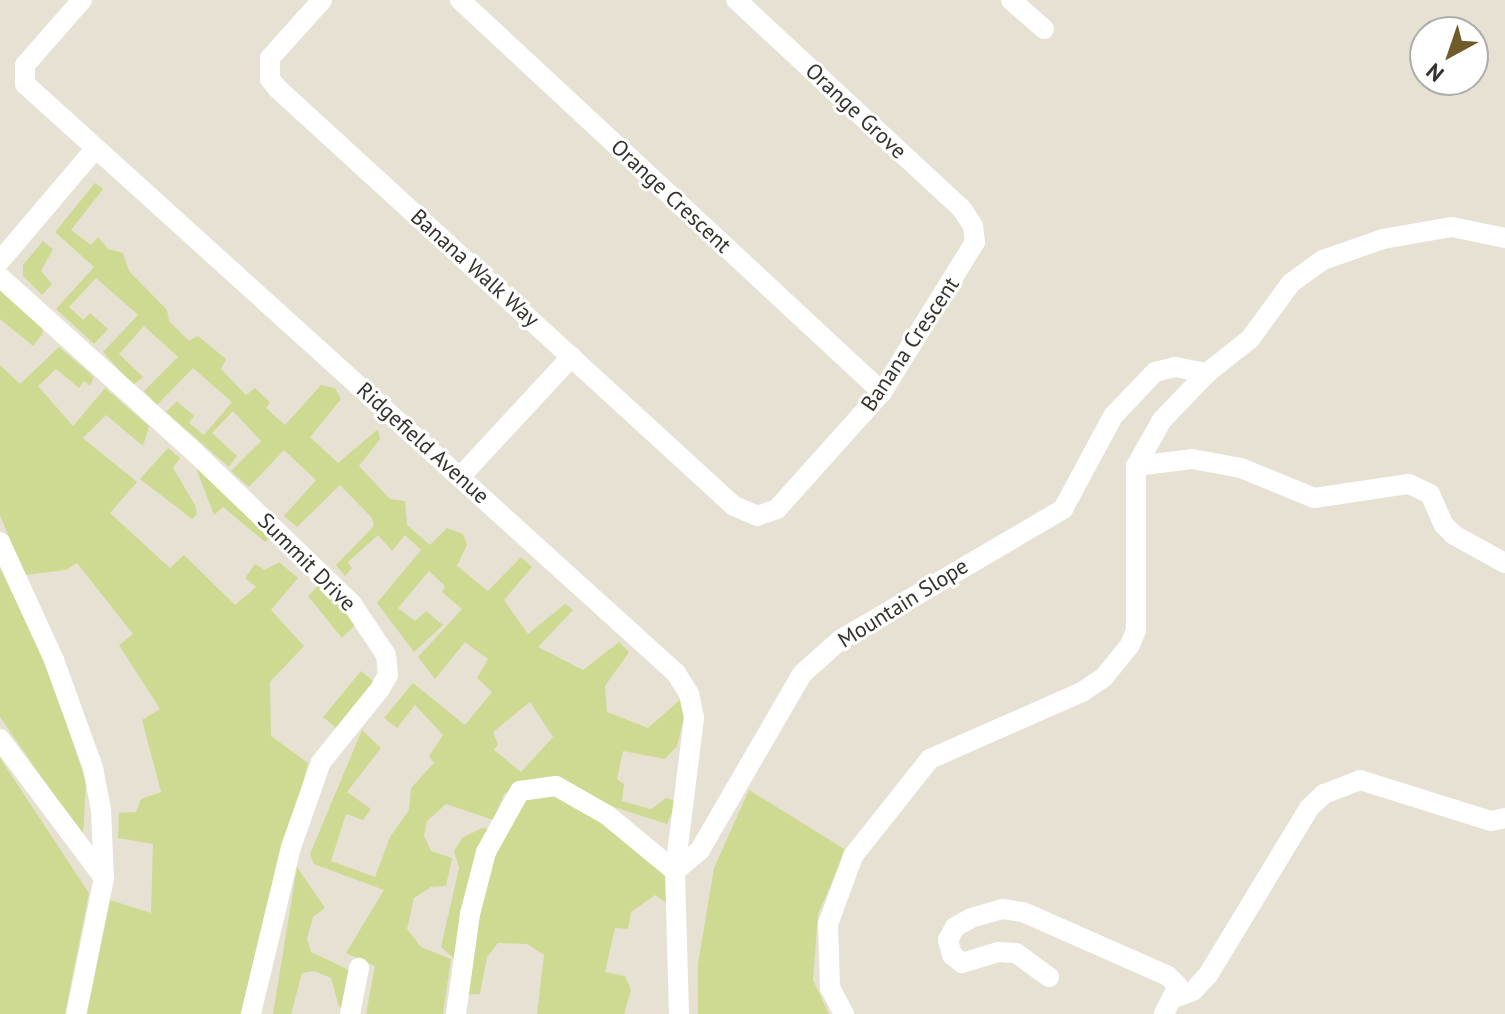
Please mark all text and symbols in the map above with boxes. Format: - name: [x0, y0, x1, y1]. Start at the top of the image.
- north arrow: [1409, 16, 1489, 96]
- text: N: [1420, 57, 1449, 88]
- street label: Orange Grove: [800, 58, 912, 164]
- street label: Orange Crescent: [605, 134, 737, 258]
- street label: Banana Walk Way: [405, 203, 545, 333]
- street label: Banana Crescent: [856, 272, 964, 416]
- street label: Ridgefield Avenue: [351, 376, 495, 510]
- street label: Summit Drive: [252, 507, 362, 617]
- street label: Mountain Slope: [833, 553, 973, 653]

